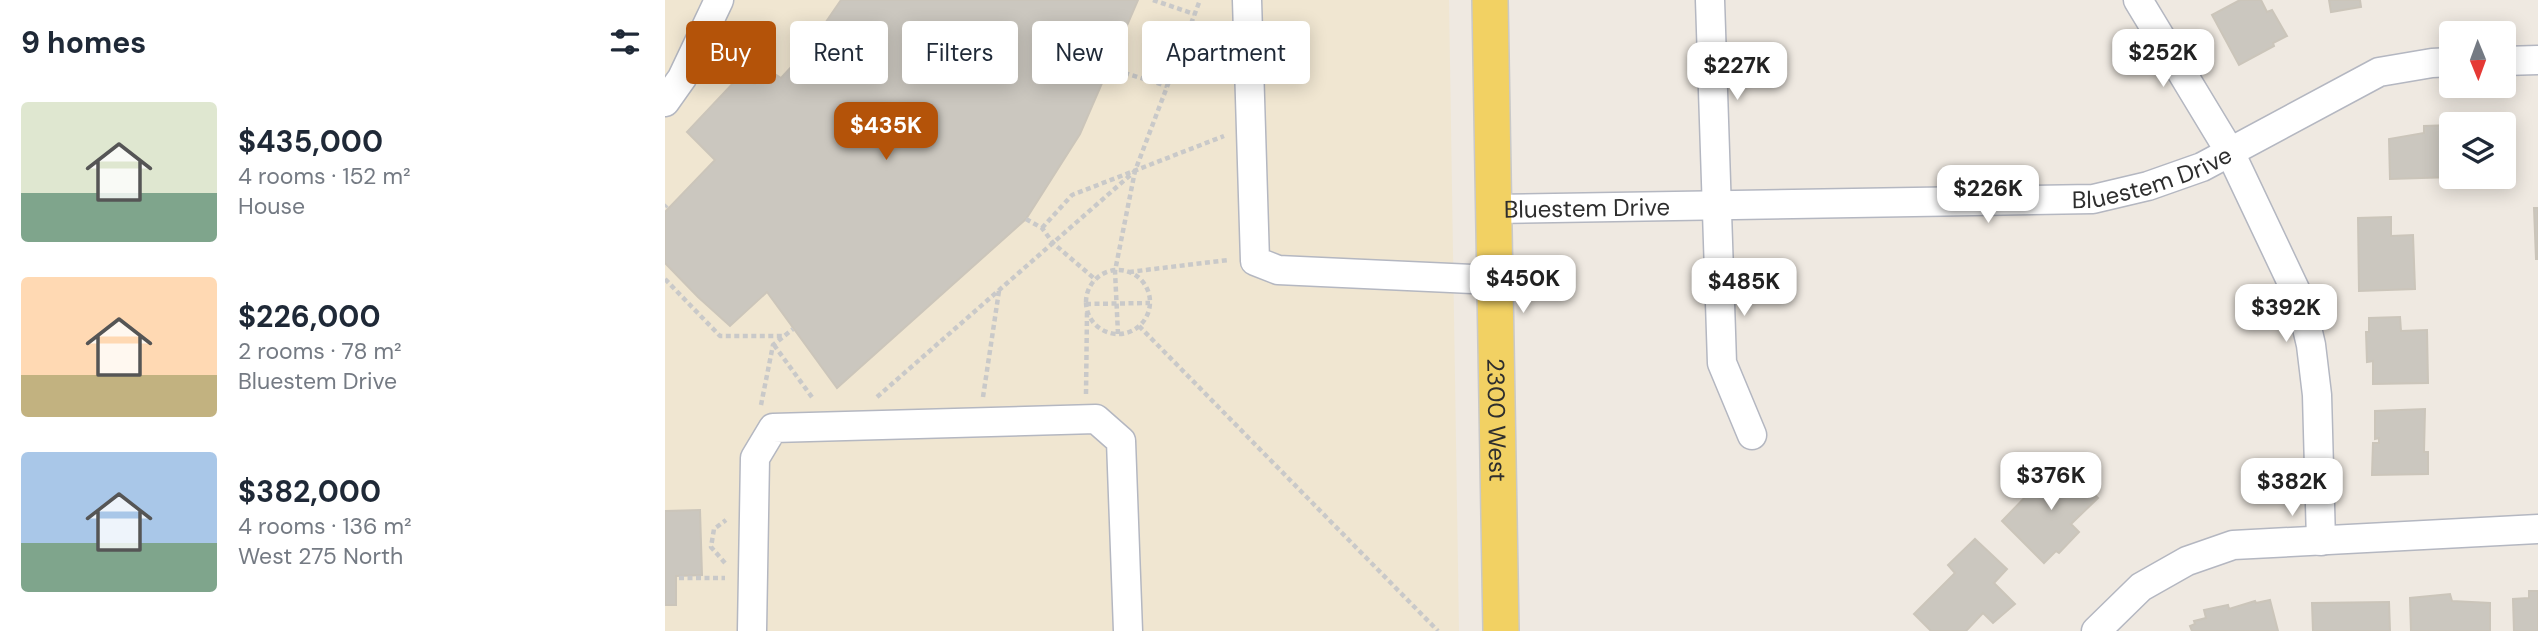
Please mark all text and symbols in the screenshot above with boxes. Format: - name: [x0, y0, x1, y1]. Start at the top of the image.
- chip: Buy: [686, 21, 776, 84]
- chip: Rent: [790, 21, 888, 84]
- chip: Filters: [902, 21, 1018, 84]
- chip: New: [1032, 21, 1128, 84]
- chip: Apartment: [1142, 21, 1310, 84]
- north arrow: [2439, 21, 2517, 98]
- map controls: [2439, 21, 2516, 189]
- text: 9 homes: [21, 23, 146, 62]
- icon: filters: [606, 23, 644, 61]
- pin: $252K: [2114, 29, 2212, 89]
- text: $252K: [2128, 37, 2198, 67]
- pin: $227K: [1688, 42, 1786, 102]
- text: $227K: [1703, 50, 1771, 80]
- pin: $435K: [837, 102, 935, 162]
- text: $435K: [850, 110, 922, 140]
- button: layers: [2439, 112, 2516, 189]
- text: $435,000: [238, 122, 383, 161]
- icon: home: [77, 130, 161, 214]
- street label: Bluestem Drive: [2072, 139, 2237, 215]
- text: 4 rooms · 152 m²: [238, 161, 411, 191]
- pin: $226K: [1939, 166, 2037, 225]
- text: $226K: [1953, 173, 2023, 203]
- text: House: [238, 191, 305, 221]
- street label: Bluestem Drive: [1504, 191, 1670, 224]
- pin: $450K: [1474, 256, 1572, 315]
- pin: $485K: [1695, 258, 1793, 318]
- text: $450K: [1486, 263, 1560, 293]
- text: $485K: [1708, 266, 1780, 296]
- pin: $392K: [2237, 284, 2335, 344]
- text: $392K: [2251, 292, 2321, 322]
- text: $226,000: [238, 297, 381, 336]
- icon: home: [77, 305, 161, 389]
- text: 2 rooms · 78 m²: [238, 336, 402, 366]
- street label: 2300 West: [1481, 358, 1514, 482]
- text: Bluestem Drive: [238, 366, 397, 396]
- pin: $376K: [2002, 452, 2100, 512]
- pin: $382K: [2243, 458, 2341, 518]
- text: $376K: [2016, 460, 2086, 490]
- text: $382K: [2257, 466, 2327, 496]
- text: $382,000: [238, 472, 381, 511]
- icon: home: [77, 480, 161, 564]
- text: 4 rooms · 136 m²: [238, 511, 412, 541]
- text: West 275 North: [238, 541, 403, 571]

